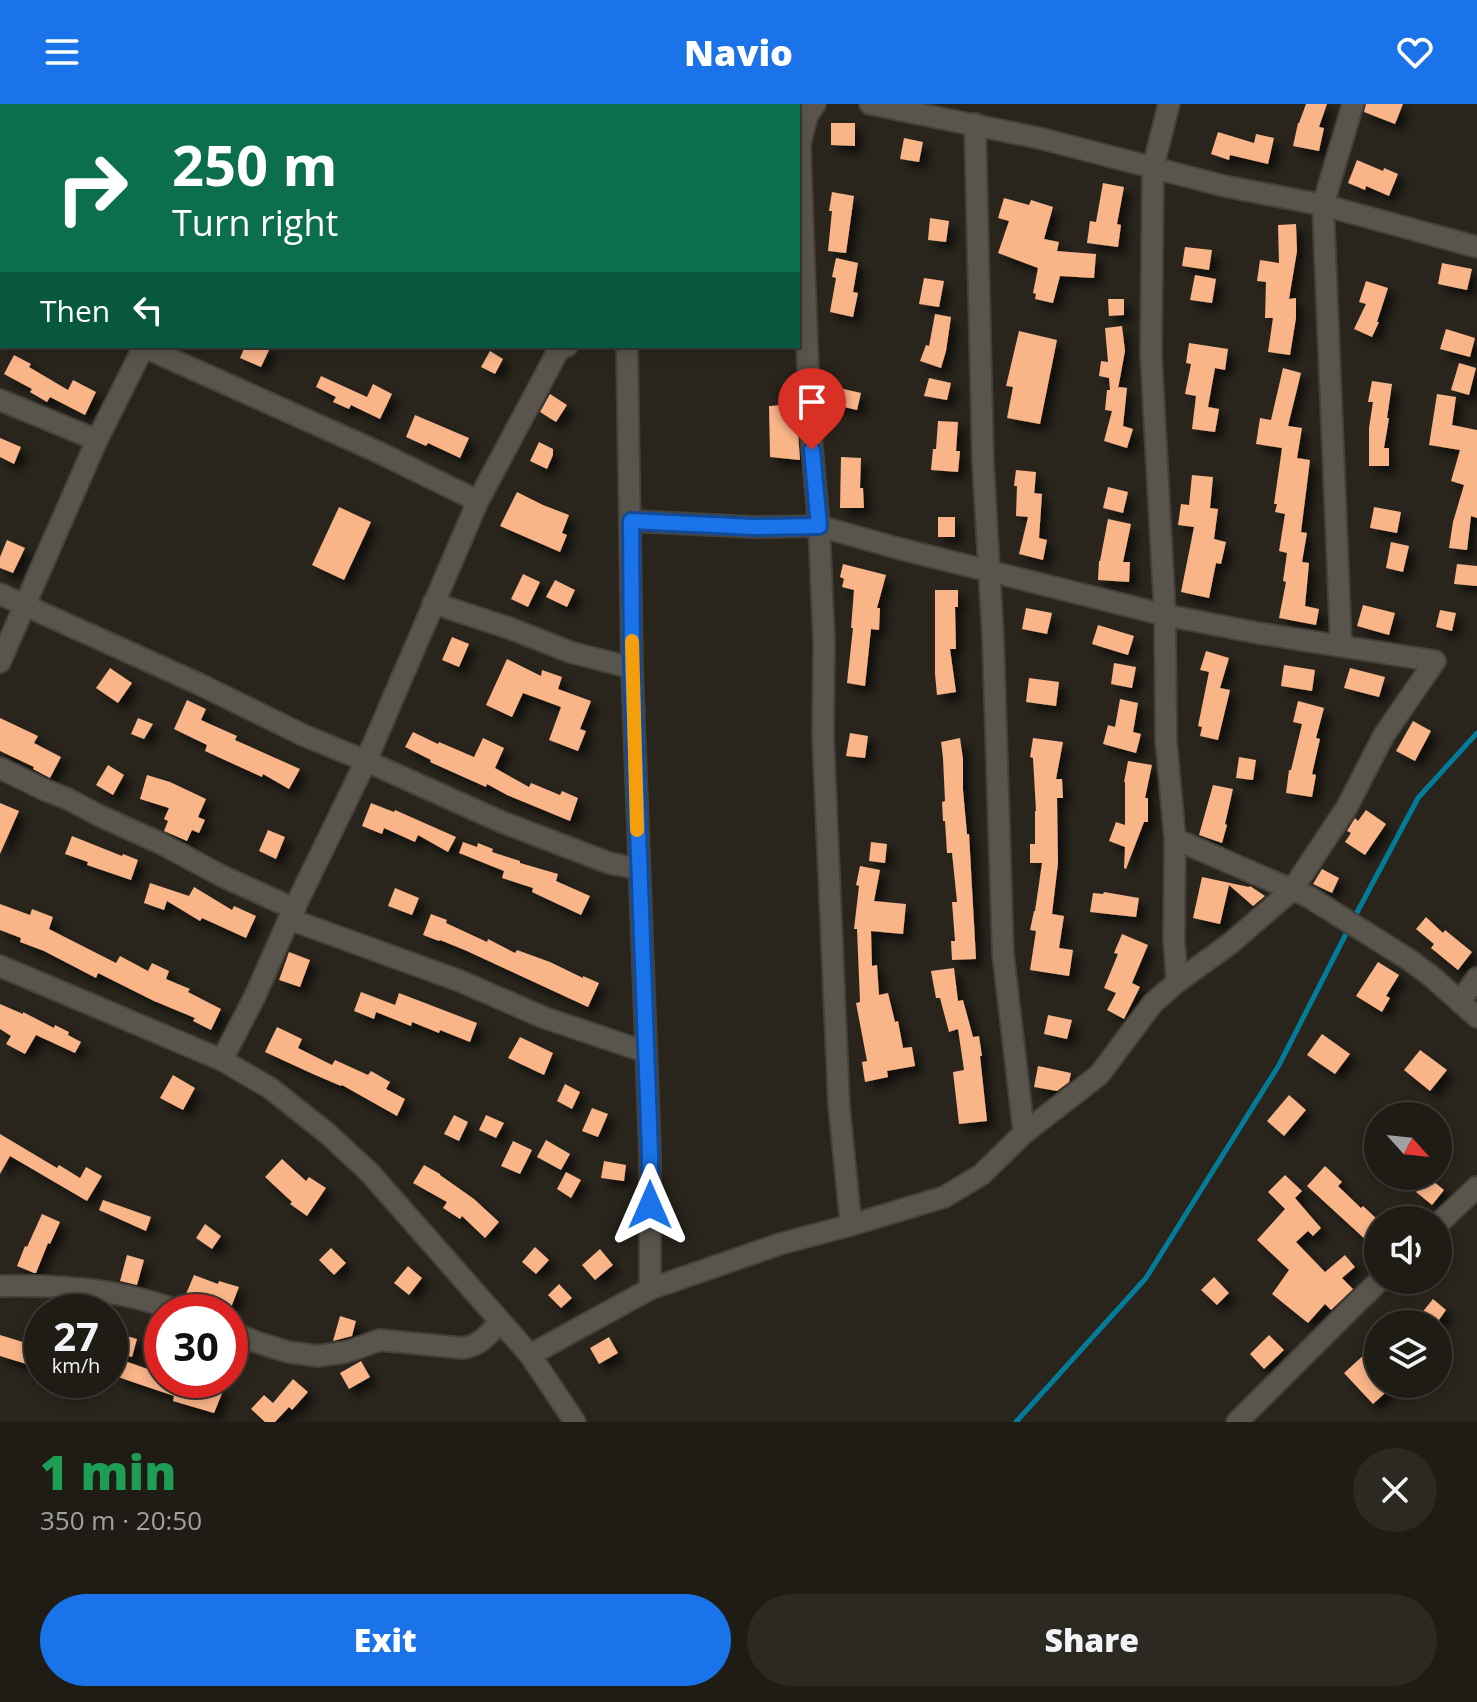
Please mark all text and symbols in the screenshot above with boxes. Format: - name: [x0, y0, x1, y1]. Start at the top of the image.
- text: Navio: [684, 28, 793, 77]
- icon: menu: [40, 30, 84, 74]
- icon: heart: [1393, 30, 1437, 74]
- text: 250 m: [172, 126, 338, 202]
- icon: right: [40, 136, 144, 240]
- text: Turn right: [172, 198, 338, 247]
- icon: left: [126, 288, 170, 332]
- text: Then: [40, 290, 110, 331]
- pin: [778, 368, 846, 450]
- icon: arrive: [790, 380, 834, 424]
- north arrow: [1364, 1102, 1452, 1190]
- map controls: [1364, 1102, 1452, 1398]
- position arrow: [608, 1163, 692, 1247]
- button: sound: [1364, 1206, 1452, 1294]
- speed limit sign: 30: [144, 1294, 248, 1398]
- text: 27: [53, 1308, 99, 1363]
- button: layers: [1364, 1310, 1452, 1398]
- text: km/h: [52, 1352, 100, 1379]
- text: 1 min: [40, 1439, 176, 1504]
- button: close: [1353, 1448, 1437, 1532]
- text: 350 m · 20:50: [40, 1502, 202, 1538]
- button: Exit: [40, 1594, 731, 1686]
- button: Share: [747, 1594, 1437, 1686]

